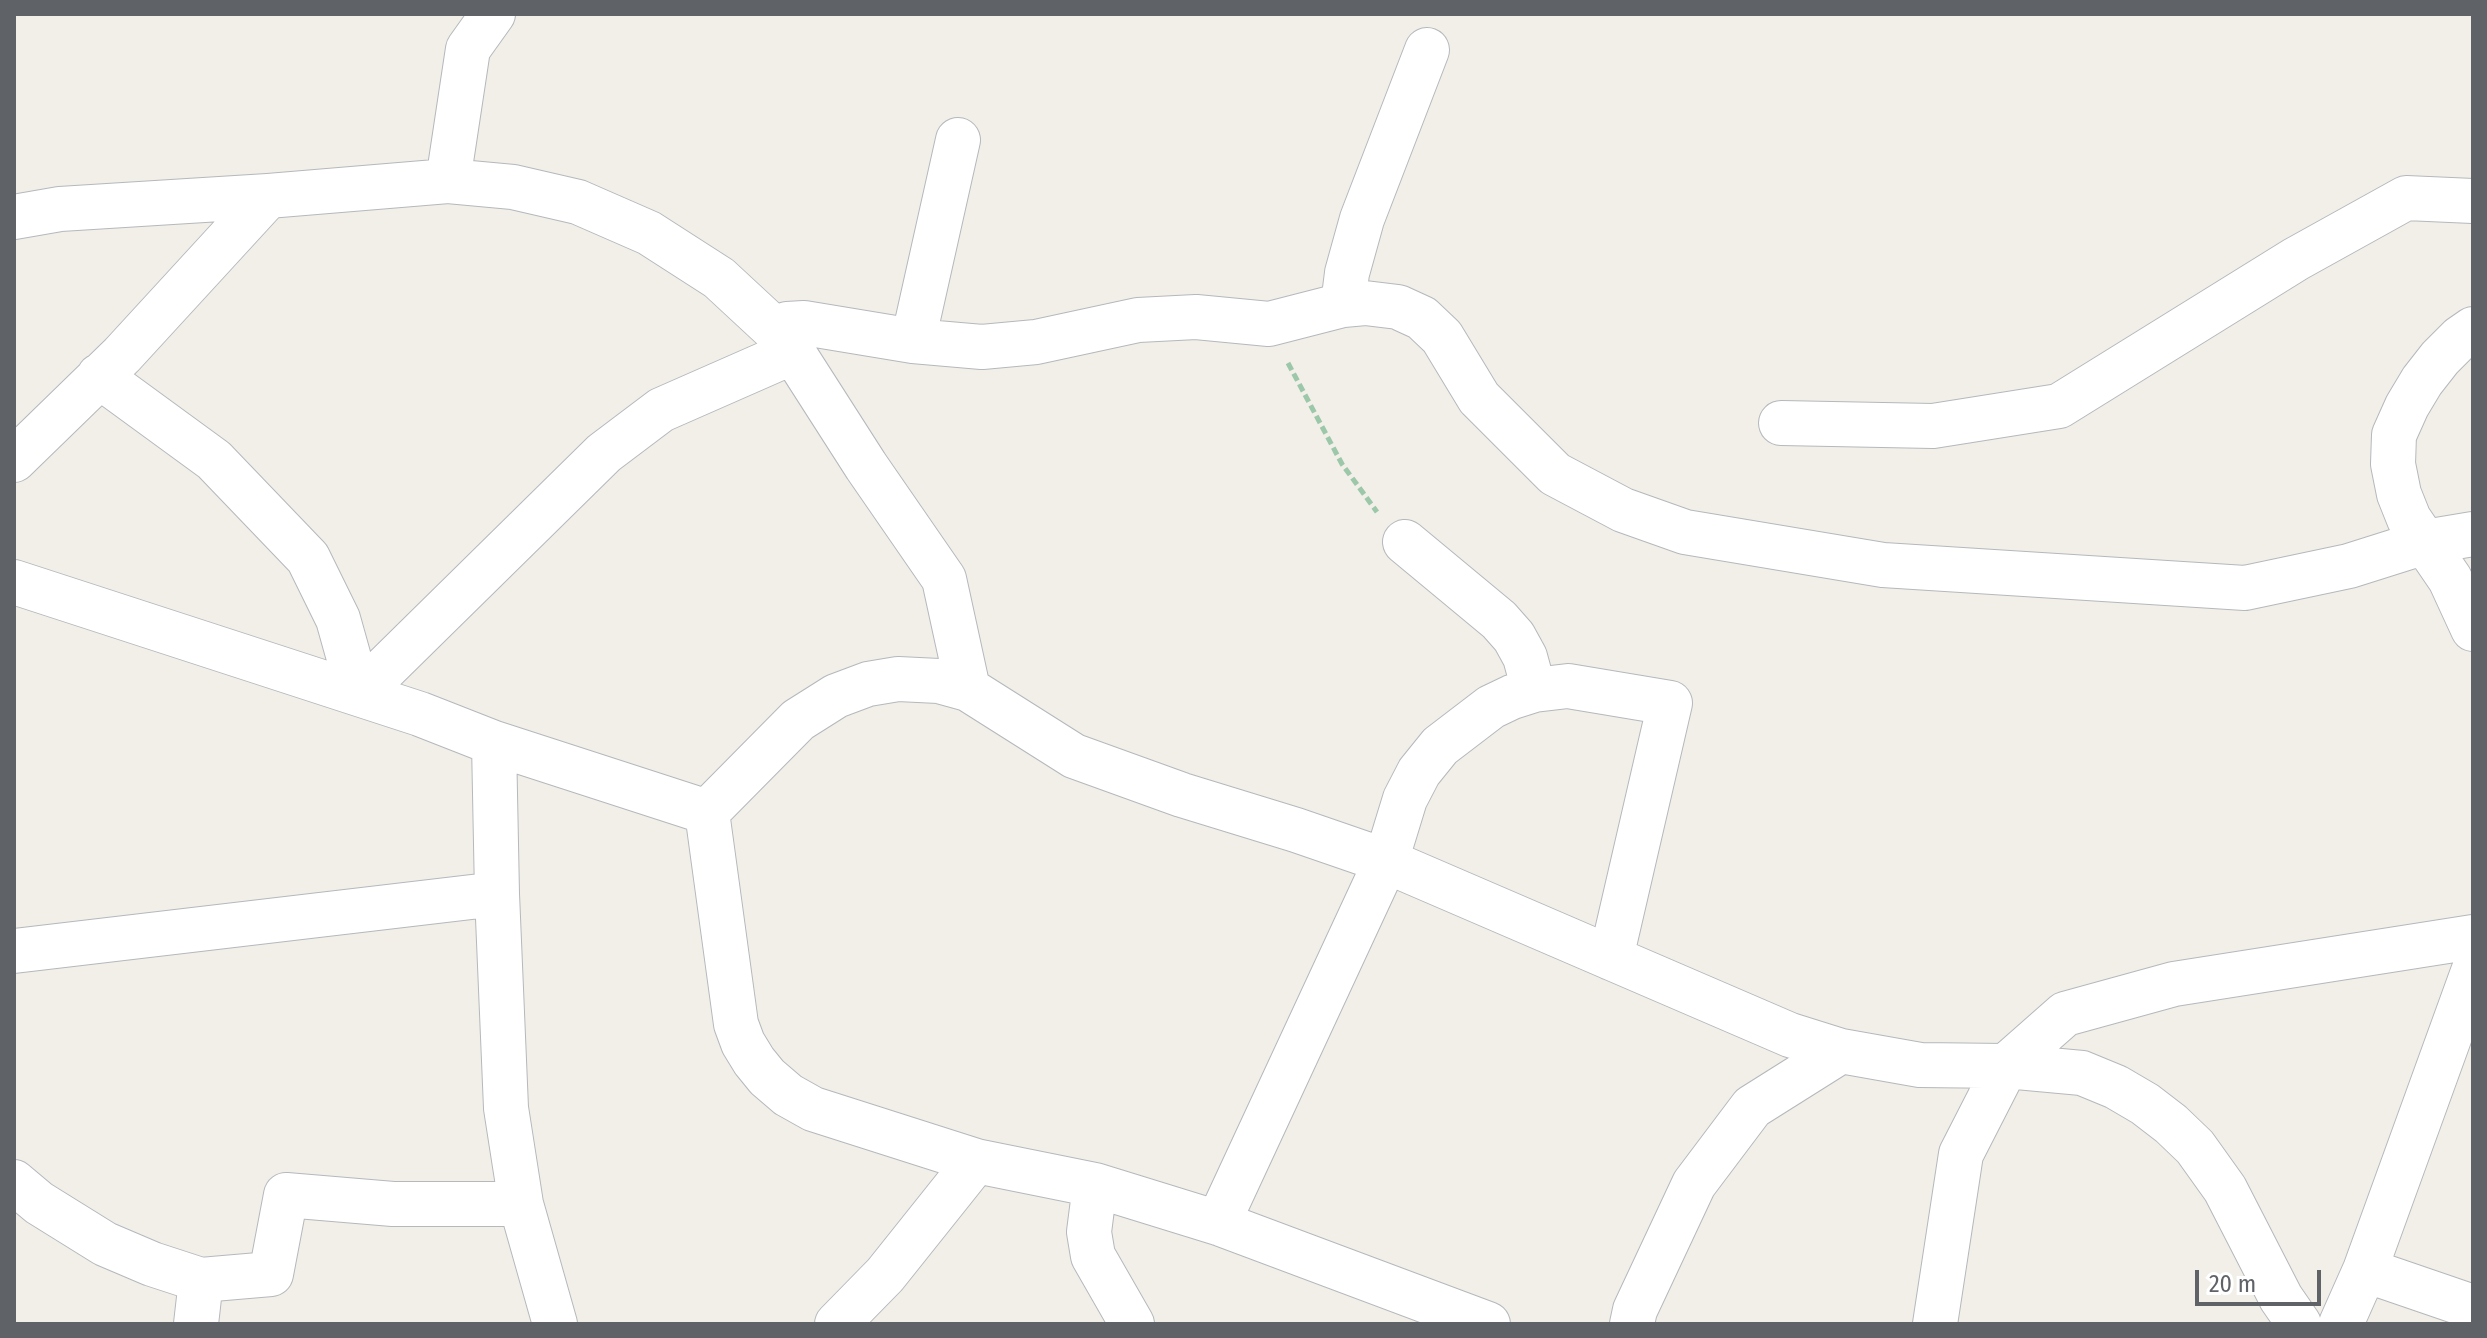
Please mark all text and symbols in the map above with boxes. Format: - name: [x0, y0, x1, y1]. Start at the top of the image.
- scale bar: [2199, 1254, 2325, 1304]
- text: 20 m: [2209, 1270, 2256, 1298]

